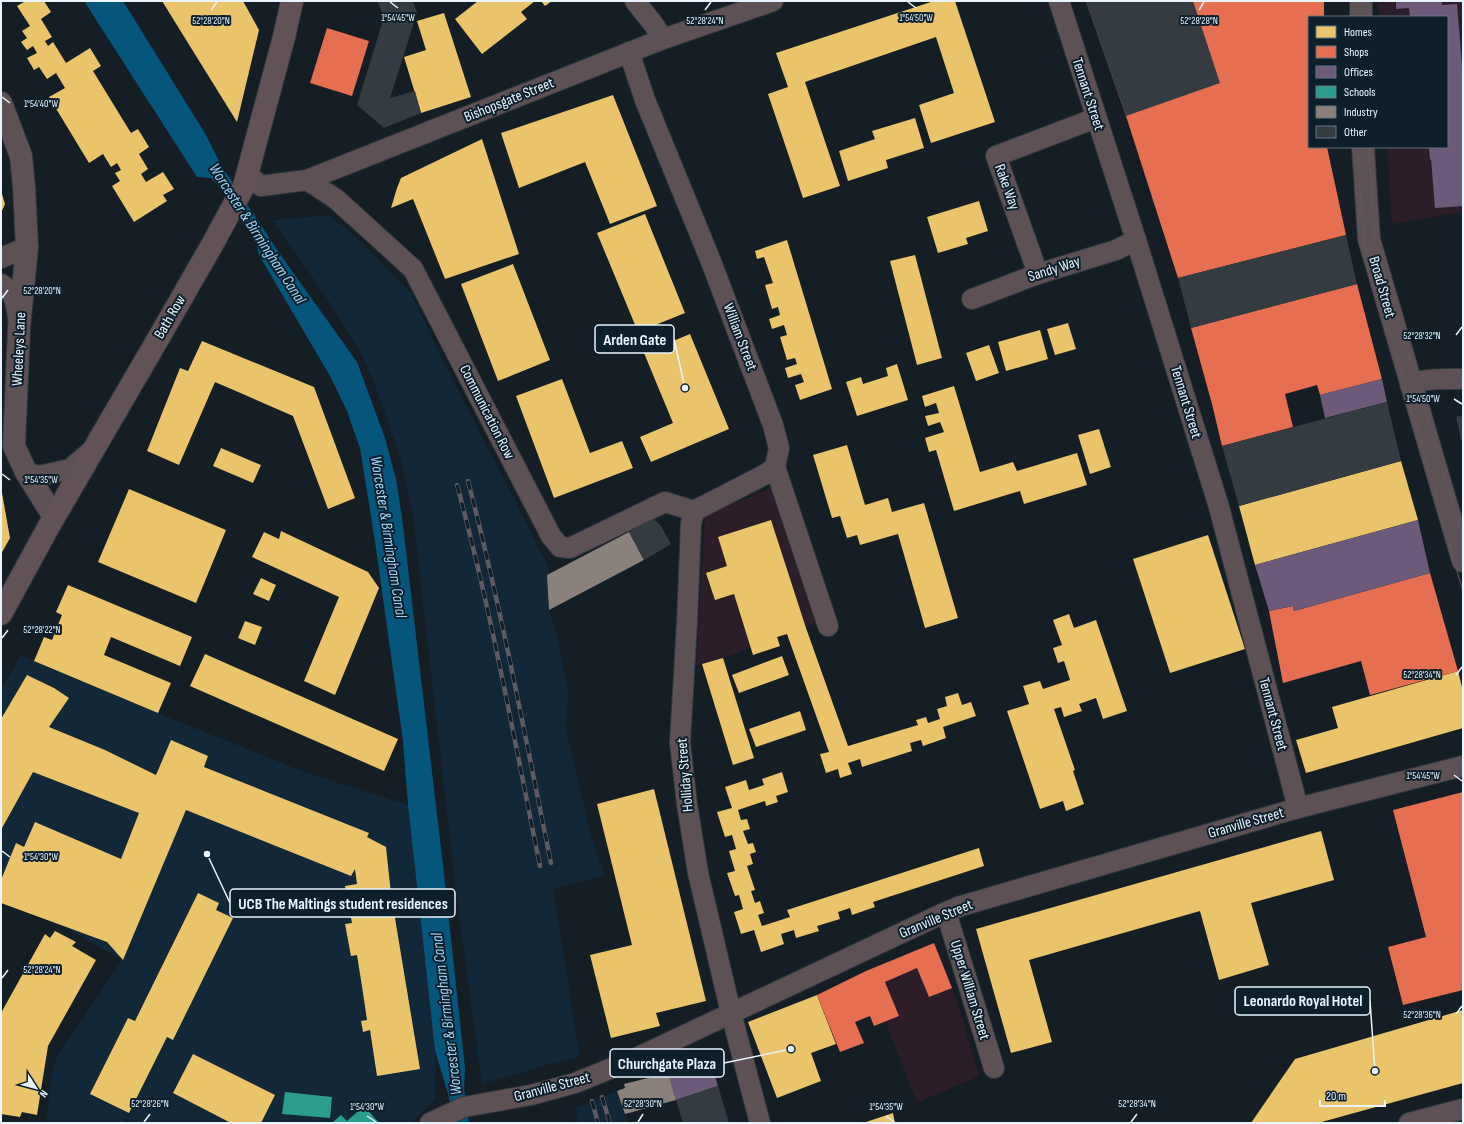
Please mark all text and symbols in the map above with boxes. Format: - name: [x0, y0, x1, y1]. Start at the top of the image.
- text: 1°54'45"W: [381, 12, 415, 24]
- text: 1°54'50"W: [899, 12, 933, 24]
- text: 52°28'20"N: [192, 15, 230, 27]
- text: 52°28'24"N: [686, 15, 724, 27]
- text: 52°28'28"N: [1180, 15, 1218, 27]
- legend: [1308, 16, 1448, 148]
- text: Homes: [1344, 25, 1372, 40]
- text: Shops: [1344, 45, 1369, 60]
- street label: Tennant Street: [1067, 55, 1109, 133]
- text: Offices: [1344, 65, 1373, 80]
- street label: Bishopsgate Street: [461, 73, 557, 127]
- text: Schools: [1344, 85, 1376, 100]
- text: 1°54'40"W: [24, 98, 58, 110]
- text: Industry: [1344, 105, 1378, 120]
- text: Other: [1344, 125, 1368, 140]
- water label: Worcester & Birmingham Canal: [204, 160, 310, 309]
- street label: Rake Way: [990, 162, 1024, 213]
- street label: Sandy Way: [1025, 252, 1083, 286]
- street label: Broad Street: [1364, 254, 1400, 320]
- text: 52°28'20"N: [23, 285, 61, 297]
- street label: Bath Row: [150, 291, 190, 342]
- street label: William Street: [718, 301, 762, 374]
- street label: Wheeleys Lane: [8, 311, 30, 387]
- callout: Arden Gate: [595, 325, 674, 353]
- text: 52°28'32"N: [1403, 330, 1441, 342]
- text: Arden Gate: [603, 331, 667, 350]
- street label: Communication Row: [455, 362, 519, 463]
- street label: Tennant Street: [1166, 363, 1206, 441]
- text: 1°54'50"W: [1406, 393, 1440, 405]
- water label: Worcester & Birmingham Canal: [366, 455, 410, 620]
- text: 1°54'35"W: [24, 474, 58, 486]
- text: 52°28'22"N: [23, 624, 61, 636]
- text: 52°28'34"N: [1403, 669, 1441, 681]
- street label: Tennant Street: [1254, 675, 1292, 753]
- street label: Holliday Street: [672, 737, 698, 813]
- text: 1°54'45"W: [1406, 770, 1440, 782]
- street label: Granville Street: [1206, 803, 1286, 843]
- text: 1°54'30"W: [24, 851, 58, 863]
- callout: UCB The Maltings student residences: [230, 889, 455, 917]
- text: UCB The Maltings student residences: [238, 895, 448, 914]
- street label: Granville Street: [896, 895, 976, 943]
- water label: Worcester & Birmingham Canal: [427, 931, 466, 1096]
- street label: Upper William Street: [946, 938, 994, 1043]
- text: 52°28'24"N: [23, 964, 61, 976]
- callout: Leonardo Royal Hotel: [1235, 987, 1370, 1015]
- text: Leonardo Royal Hotel: [1244, 992, 1362, 1011]
- text: 52°28'36"N: [1403, 1009, 1441, 1021]
- callout: Churchgate Plaza: [610, 1049, 724, 1077]
- text: Churchgate Plaza: [618, 1055, 716, 1074]
- north arrow: [16, 1068, 56, 1108]
- street label: Granville Street: [512, 1068, 593, 1106]
- scale bar: [1320, 1082, 1385, 1108]
- text: N: [37, 1087, 51, 1100]
- text: 20 m: [1326, 1089, 1346, 1104]
- text: 52°28'26"N: [131, 1098, 169, 1110]
- text: 52°28'30"N: [624, 1098, 662, 1110]
- text: 52°28'34"N: [1118, 1098, 1156, 1110]
- text: 1°54'30"W: [350, 1101, 384, 1113]
- text: 1°54'35"W: [869, 1101, 903, 1113]

